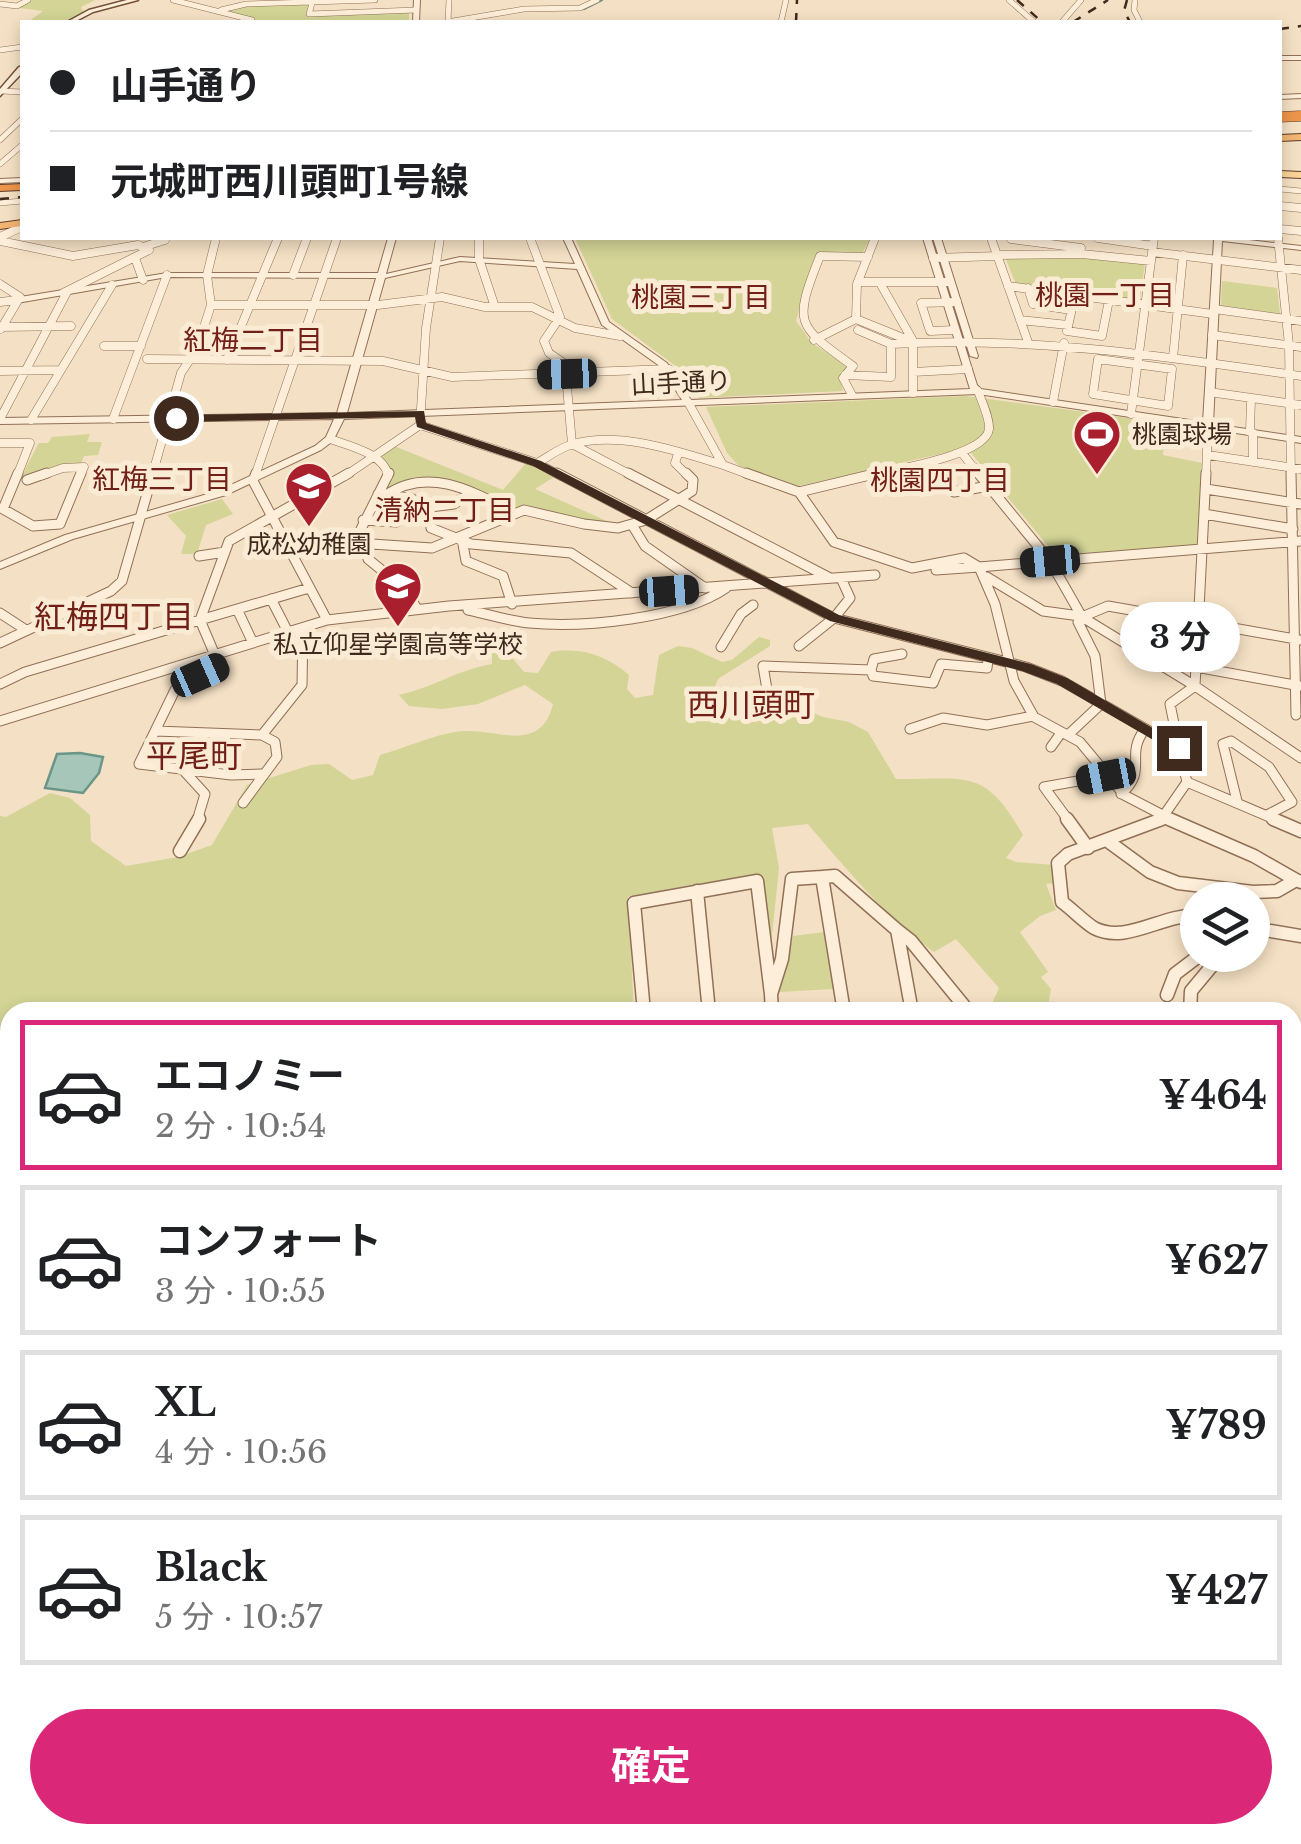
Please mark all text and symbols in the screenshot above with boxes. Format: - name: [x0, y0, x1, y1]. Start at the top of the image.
- text: 山手通り: [110, 62, 262, 109]
- text: 元城町西川頭町1号線: [110, 158, 469, 205]
- district label: 桃園一丁目: [1035, 278, 1175, 313]
- district label: 桃園三丁目: [631, 280, 771, 315]
- district label: 紅梅二丁目: [183, 323, 323, 358]
- car: [536, 358, 598, 390]
- street label: 山手通り: [630, 365, 732, 401]
- route start: [154, 396, 199, 441]
- sports icon: 桃園球場: [1071, 408, 1123, 476]
- place label: 桃園球場: [1132, 419, 1232, 450]
- school or university icon: 成松幼稚園: [283, 460, 335, 528]
- district label: 紅梅三丁目: [92, 462, 232, 497]
- district label: 桃園四丁目: [870, 463, 1010, 498]
- district label: 清納二丁目: [375, 493, 515, 528]
- place label: 成松幼稚園: [246, 529, 372, 560]
- car: [1019, 543, 1081, 579]
- school or university icon: 私立仰星学園高等学校: [372, 560, 424, 628]
- car: [638, 574, 700, 608]
- district label: 紅梅四丁目: [34, 597, 194, 637]
- callout: 3 分: [1119, 603, 1239, 673]
- text: 3 分: [1150, 617, 1210, 657]
- place label: 私立仰星学園高等学校: [273, 629, 523, 660]
- car: [166, 649, 234, 701]
- district label: 西川頭町: [687, 685, 815, 725]
- route end: [1157, 726, 1202, 771]
- district label: 平尾町: [146, 736, 242, 776]
- car: [1074, 756, 1138, 796]
- map controls: [1180, 882, 1270, 972]
- button: layers: [1180, 882, 1270, 972]
- icon: car: [35, 1050, 125, 1140]
- text: エコノミー: [155, 1052, 345, 1099]
- text: ¥464: [1159, 1072, 1267, 1119]
- text: 2 分 · 10:54: [155, 1106, 327, 1146]
- icon: car: [35, 1215, 125, 1305]
- text: コンフォート: [155, 1217, 382, 1264]
- text: ¥627: [1165, 1237, 1267, 1284]
- text: 3 分 · 10:55: [155, 1271, 326, 1311]
- text: XL: [155, 1379, 216, 1426]
- icon: car: [35, 1380, 125, 1470]
- text: ¥789: [1165, 1402, 1267, 1449]
- text: 4 分 · 10:56: [155, 1432, 327, 1472]
- text: Black: [155, 1544, 267, 1591]
- icon: car: [35, 1545, 125, 1635]
- text: ¥427: [1165, 1567, 1267, 1614]
- text: 5 分 · 10:57: [155, 1597, 322, 1637]
- button: 確定: [30, 1709, 1272, 1824]

